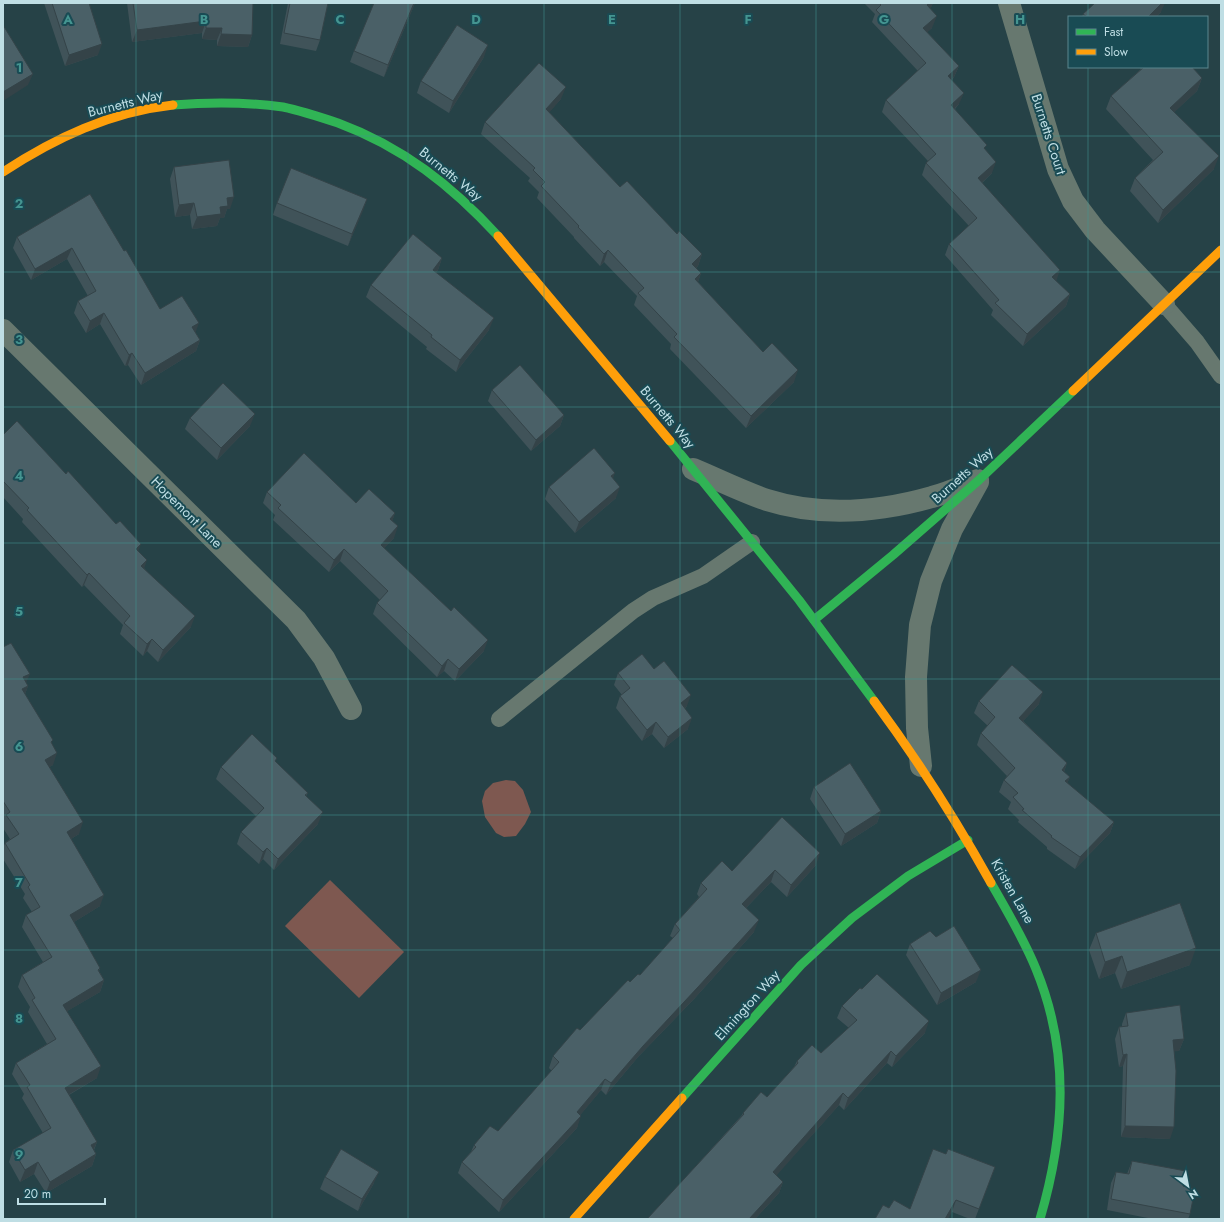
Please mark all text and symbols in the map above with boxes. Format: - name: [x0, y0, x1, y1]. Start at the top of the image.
- text: A: [62, 10, 73, 29]
- text: B: [200, 10, 209, 29]
- text: C: [335, 10, 345, 29]
- text: D: [471, 10, 481, 29]
- text: E: [608, 10, 616, 29]
- text: F: [744, 10, 752, 29]
- text: G: [879, 10, 890, 29]
- text: H: [1015, 10, 1025, 29]
- legend: [1068, 16, 1208, 68]
- text: Fast: [1104, 23, 1123, 41]
- text: Slow: [1104, 43, 1129, 61]
- text: 1: [16, 58, 22, 77]
- street label: Burnetts Way: [86, 84, 165, 122]
- street label: Burnetts Court: [1027, 91, 1072, 178]
- street label: Burnetts Way: [415, 142, 488, 206]
- text: 2: [15, 194, 23, 213]
- text: 3: [15, 330, 23, 349]
- street label: Burnetts Way: [636, 381, 701, 453]
- street label: Burnetts Way: [927, 441, 998, 508]
- text: 4: [14, 466, 24, 485]
- street label: Hopemont Lane: [147, 472, 227, 552]
- text: 5: [15, 602, 23, 621]
- text: 6: [15, 737, 24, 756]
- street label: Kristen Lane: [986, 855, 1040, 927]
- text: 7: [15, 873, 23, 892]
- street label: Elmington Way: [710, 965, 785, 1045]
- text: 8: [15, 1009, 23, 1028]
- text: 9: [15, 1145, 24, 1164]
- north arrow: [1168, 1166, 1208, 1206]
- scale bar: [18, 1180, 105, 1206]
- text: 20 m: [24, 1185, 51, 1203]
- text: N: [1185, 1185, 1201, 1204]

